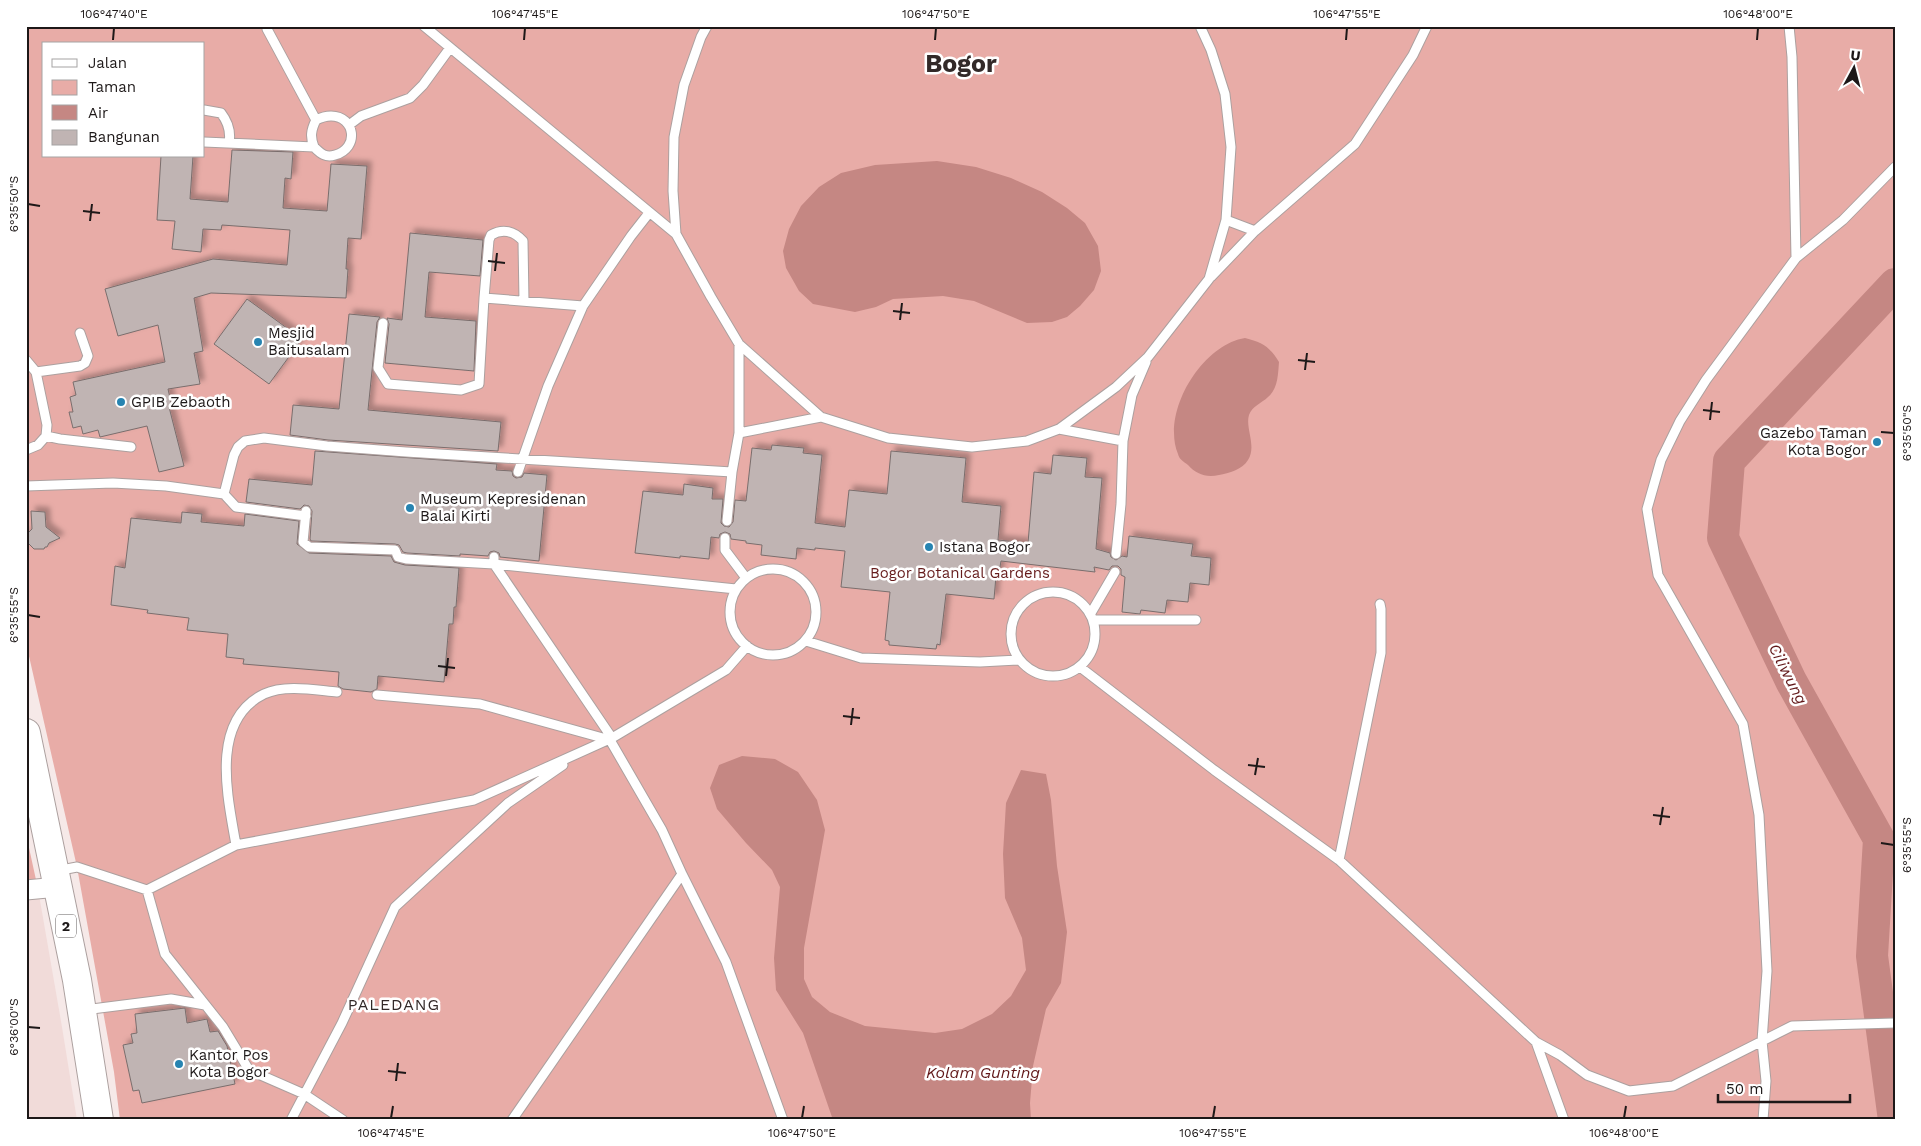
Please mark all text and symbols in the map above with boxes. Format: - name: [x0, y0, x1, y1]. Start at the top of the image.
- text: 106°47'40"E: [80, 7, 148, 21]
- text: 106°47'45"E: [492, 7, 559, 21]
- text: 106°47'50"E: [902, 7, 970, 21]
- text: 106°47'55"E: [1313, 7, 1381, 21]
- text: 106°48'00"E: [1723, 7, 1793, 21]
- legend: [42, 42, 205, 158]
- north arrow: [1828, 42, 1878, 92]
- text: U: [1850, 47, 1862, 64]
- district label: Bogor: [925, 49, 997, 78]
- text: Jalan: [88, 54, 127, 72]
- text: Taman: [88, 78, 136, 96]
- text: Air: [88, 104, 108, 122]
- text: Bangunan: [88, 128, 160, 146]
- text: 6°35'50"S: [7, 176, 21, 232]
- place label: Mesjid Baitusalam: [268, 324, 350, 359]
- marker: Mesjid Baitusalam: [252, 336, 264, 348]
- place label: GPIB Zebaoth: [131, 393, 230, 411]
- marker: GPIB Zebaoth: [115, 396, 127, 408]
- text: 6°35'50"S: [1900, 405, 1914, 461]
- place label: Gazebo Taman Kota Bogor: [1760, 424, 1867, 459]
- marker: Gazebo Taman Kota Bogor: [1871, 436, 1883, 448]
- place label: Museum Kepresidenan Balai Kirti: [420, 490, 586, 525]
- marker: Museum Kepresidenan Balai Kirti: [404, 502, 416, 514]
- place label: Istana Bogor: [939, 538, 1030, 556]
- marker: Istana Bogor: [923, 541, 935, 553]
- park label: Bogor Botanical Gardens: [870, 564, 1050, 582]
- text: 6°35'55"S: [7, 587, 21, 643]
- water label: Ciliwung: [1765, 640, 1811, 708]
- text: 6°35'55"S: [1900, 817, 1914, 873]
- road number: 2: [56, 914, 76, 938]
- district label: PALEDANG: [348, 995, 440, 1014]
- text: 6°36'00"S: [7, 998, 21, 1056]
- place label: Kantor Pos Kota Bogor: [189, 1046, 269, 1081]
- marker: Kantor Pos Kota Bogor: [173, 1058, 185, 1070]
- water label: Kolam Gunting: [926, 1063, 1040, 1082]
- scale bar: [1718, 1071, 1851, 1103]
- text: 50 m: [1726, 1080, 1763, 1098]
- text: 106°47'45"E: [358, 1126, 425, 1140]
- text: 106°47'50"E: [768, 1126, 836, 1140]
- text: 106°47'55"E: [1179, 1126, 1247, 1140]
- text: 106°48'00"E: [1589, 1126, 1659, 1140]

